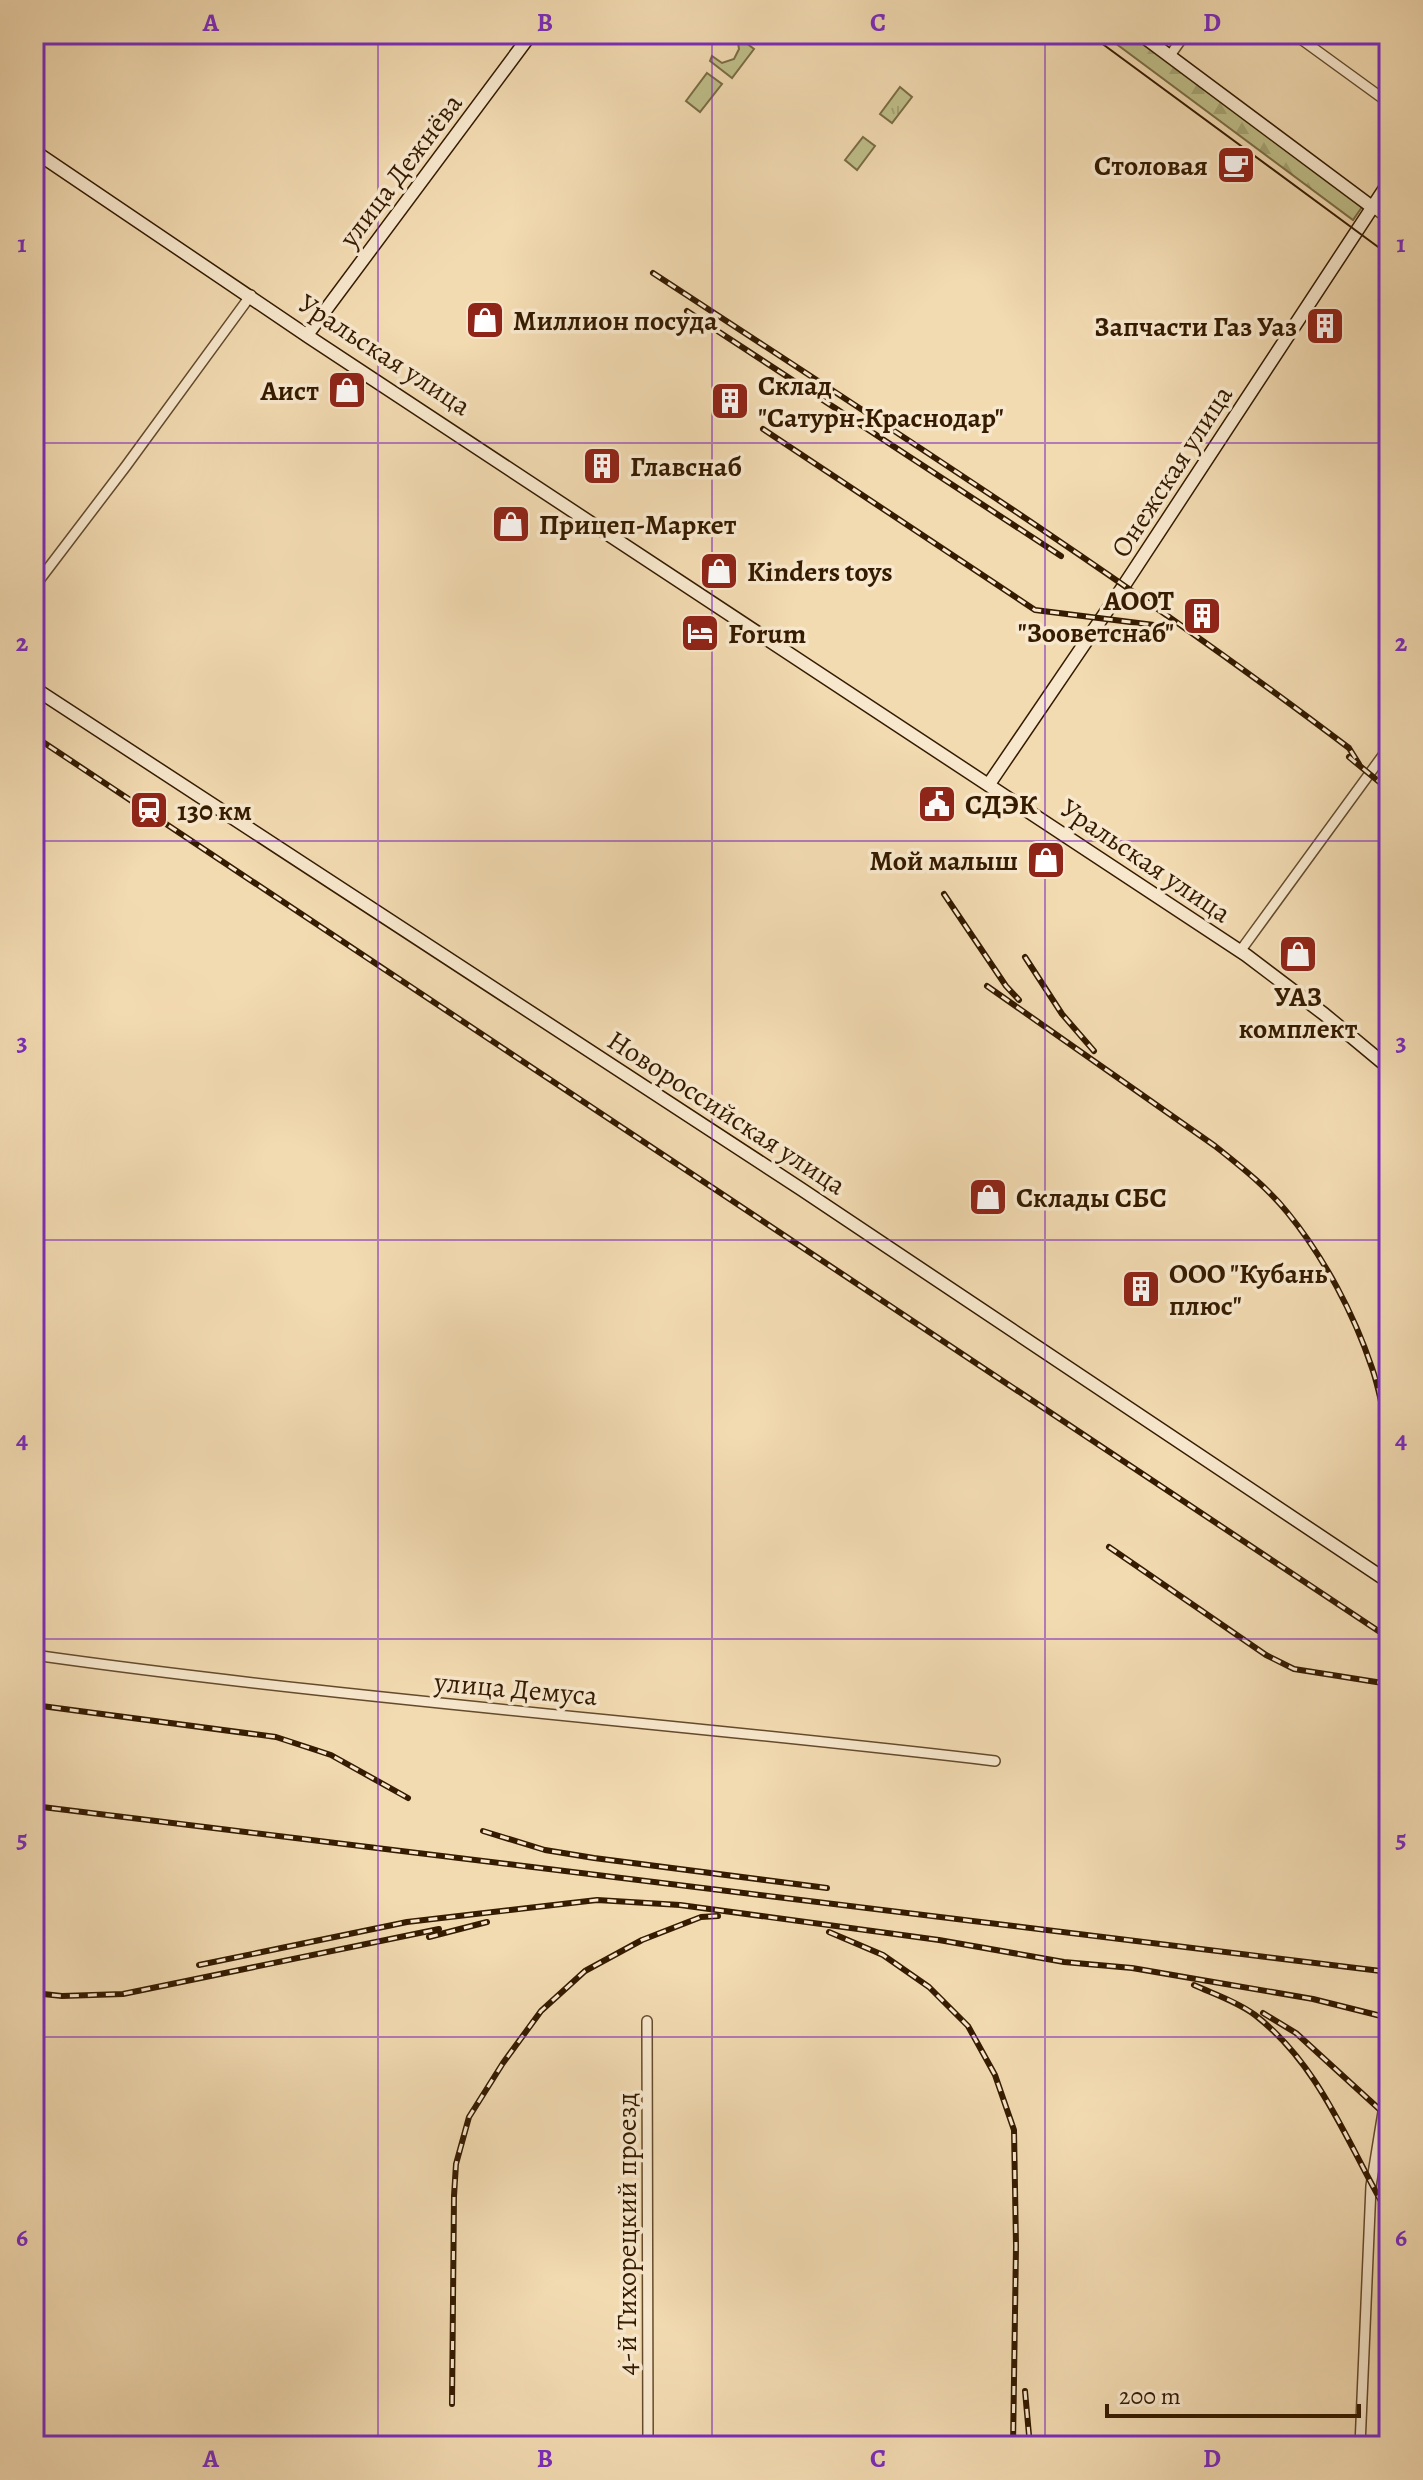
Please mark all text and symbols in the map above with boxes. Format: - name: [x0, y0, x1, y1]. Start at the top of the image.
- text: A: [202, 5, 220, 40]
- text: B: [537, 5, 553, 40]
- text: C: [870, 5, 886, 40]
- text: D: [1203, 5, 1221, 40]
- street label: улица Дежнёва: [330, 86, 471, 256]
- cafe icon: Столовая: [1215, 144, 1257, 186]
- place label: Столовая: [1094, 147, 1208, 185]
- text: 1: [17, 226, 27, 261]
- text: 1: [1396, 226, 1406, 261]
- street label: Уральская улица: [291, 285, 478, 425]
- shop icon: Миллион посуда: [464, 299, 506, 341]
- place label: Миллион посуда: [513, 302, 718, 340]
- building icon: Запчасти Газ Уаз: [1304, 305, 1346, 347]
- place label: Запчасти Газ Уаз: [1094, 308, 1297, 346]
- place label: Склад "Сатурн-Краснодар": [758, 367, 1004, 437]
- shop icon: Аист: [326, 369, 368, 411]
- place label: Аист: [260, 372, 319, 410]
- street label: Онежская улица: [1102, 378, 1242, 565]
- building icon: Склад "Сатурн-Краснодар": [709, 380, 751, 422]
- building icon: Главснаб: [581, 445, 623, 487]
- place label: Главснаб: [630, 448, 742, 486]
- shop icon: Прицеп-Маркет: [490, 503, 532, 545]
- place label: Прицеп-Маркет: [539, 506, 737, 544]
- shop icon: Kinders toys: [698, 550, 740, 592]
- place label: Kinders toys: [747, 553, 893, 591]
- place label: АООТ "Зооветснаб": [1018, 582, 1174, 652]
- building icon: АООТ "Зооветснаб": [1181, 595, 1223, 637]
- hotel icon: Forum: [679, 612, 721, 654]
- place label: Forum: [728, 615, 806, 653]
- text: 2: [16, 625, 29, 660]
- text: 2: [1395, 625, 1408, 660]
- public building icon: СДЭК: [916, 783, 958, 825]
- place label: СДЭК: [965, 786, 1038, 824]
- station icon: 130 км: [128, 789, 170, 831]
- street label: Уральская улица: [1053, 790, 1238, 932]
- place label: 130 км: [177, 792, 252, 830]
- shop icon: Мой малыш: [1025, 839, 1067, 881]
- place label: Мой малыш: [870, 842, 1018, 880]
- shop icon: УАЗ комплект: [1277, 933, 1319, 975]
- place label: УАЗ комплект: [1238, 978, 1358, 1048]
- street label: Новороссийская улица: [600, 1021, 853, 1204]
- text: 3: [16, 1024, 28, 1059]
- text: 3: [1395, 1024, 1407, 1059]
- shop icon: Склады СБС: [967, 1176, 1009, 1218]
- place label: Склады СБС: [1016, 1179, 1167, 1217]
- place label: ООО "Кубань плюс": [1169, 1255, 1328, 1325]
- building icon: ООО "Кубань плюс": [1120, 1268, 1162, 1310]
- text: 4: [16, 1422, 28, 1457]
- text: 4: [1395, 1422, 1407, 1457]
- street label: улица Демуса: [432, 1663, 599, 1715]
- text: 5: [16, 1821, 28, 1856]
- text: 5: [1395, 1821, 1407, 1856]
- street label: 4-й Тихорецкий проезд: [608, 2093, 646, 2375]
- text: 6: [16, 2220, 28, 2255]
- text: 6: [1395, 2220, 1407, 2255]
- scale bar: [1107, 2368, 1359, 2418]
- text: 200 m: [1119, 2380, 1181, 2412]
- text: A: [202, 2441, 220, 2476]
- text: B: [537, 2441, 553, 2476]
- text: C: [870, 2441, 886, 2476]
- text: D: [1203, 2441, 1221, 2476]

